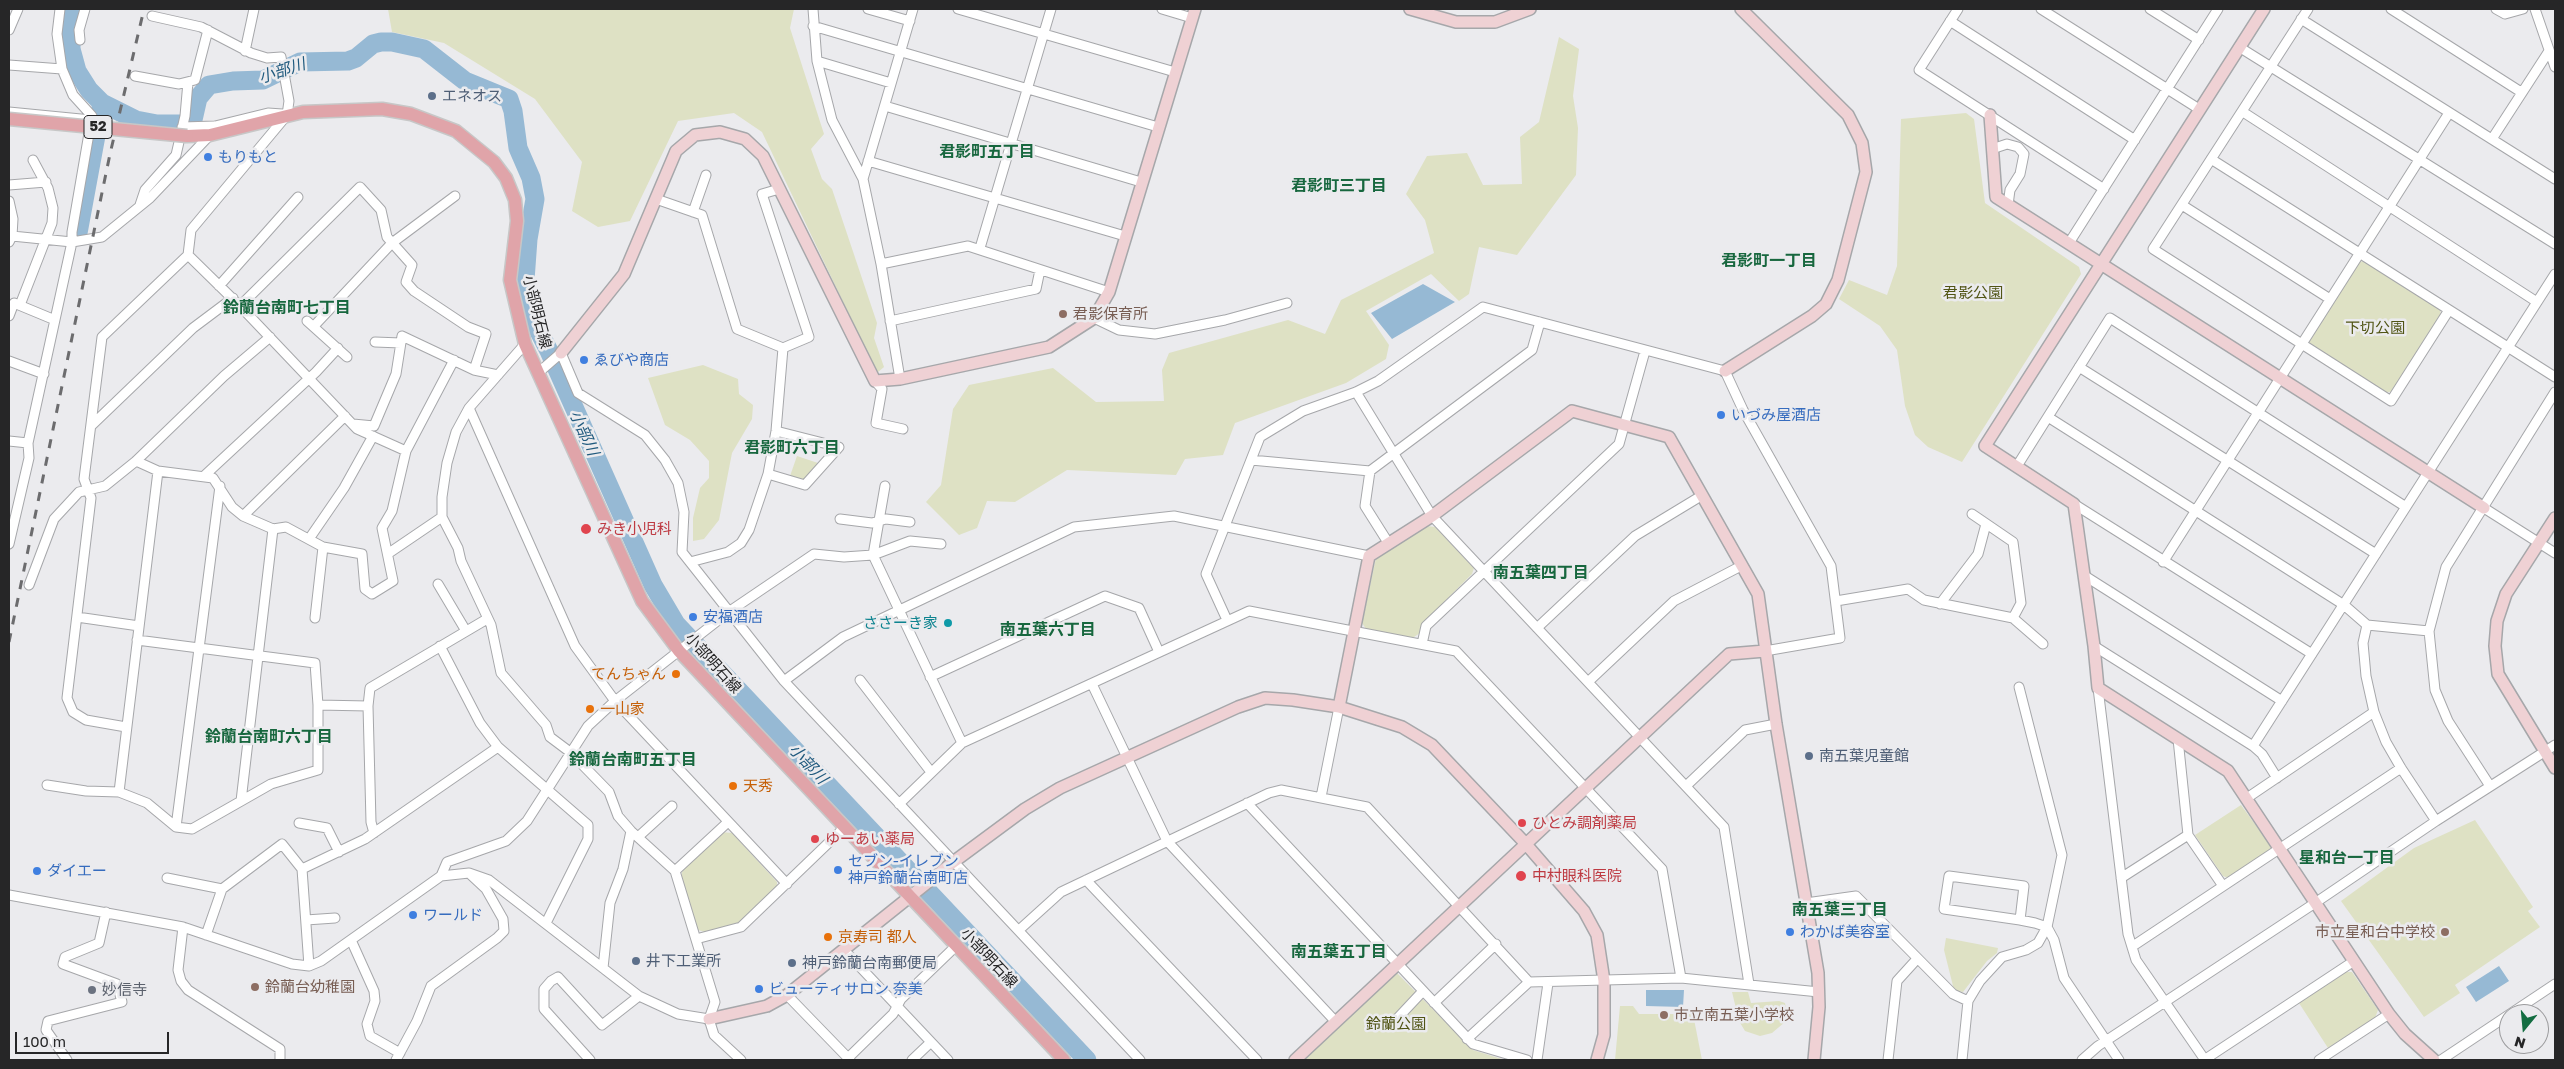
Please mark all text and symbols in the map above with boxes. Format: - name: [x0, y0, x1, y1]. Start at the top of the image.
- water label: 小部川: [256, 54, 308, 88]
- place label: エネオス: [442, 87, 502, 105]
- marker: エネオス: [426, 90, 438, 102]
- road number: 52: [84, 115, 112, 138]
- district label: 君影町五丁目: [939, 142, 1035, 162]
- place label: もりもと: [218, 148, 278, 166]
- marker: もりもと: [202, 151, 214, 163]
- district label: 君影町三丁目: [1291, 176, 1387, 196]
- district label: 君影町一丁目: [1721, 251, 1817, 271]
- street label: 小部明石線: [519, 273, 555, 351]
- park label: 君影公園: [1943, 284, 2003, 302]
- district label: 鈴蘭台南町七丁目: [223, 298, 351, 318]
- place label: 君影保育所: [1073, 305, 1148, 323]
- marker: 君影保育所: [1057, 308, 1069, 320]
- park label: 下切公園: [2345, 319, 2405, 337]
- place label: ゑびや商店: [594, 351, 669, 369]
- marker: ゑびや商店: [578, 354, 590, 366]
- place label: いづみ屋酒店: [1731, 406, 1821, 424]
- water label: 小部川: [565, 407, 603, 459]
- marker: いづみ屋酒店: [1715, 409, 1727, 421]
- district label: 君影町六丁目: [744, 438, 840, 458]
- place label: みき小児科: [597, 520, 672, 538]
- marker: みき小児科: [579, 522, 593, 536]
- district label: 南五葉四丁目: [1493, 563, 1589, 583]
- place label: 安福酒店: [703, 608, 763, 626]
- marker: 安福酒店: [687, 611, 699, 623]
- place label: ささーき家: [863, 614, 938, 632]
- marker: ささーき家: [942, 617, 954, 629]
- district label: 南五葉六丁目: [1000, 620, 1096, 640]
- street label: 小部明石線: [681, 629, 745, 697]
- place label: てんちゃん: [591, 665, 666, 683]
- marker: てんちゃん: [670, 668, 682, 680]
- place label: 一山家: [600, 700, 645, 718]
- marker: 一山家: [584, 703, 596, 715]
- district label: 鈴蘭台南町六丁目: [205, 727, 333, 747]
- water label: 小部川: [785, 740, 831, 788]
- place label: 南五葉児童館: [1819, 747, 1909, 765]
- district label: 鈴蘭台南町五丁目: [569, 750, 697, 770]
- marker: 南五葉児童館: [1803, 750, 1815, 762]
- place label: 天秀: [743, 777, 773, 795]
- marker: 天秀: [727, 780, 739, 792]
- place label: ひとみ調剤薬局: [1532, 814, 1637, 832]
- marker: ひとみ調剤薬局: [1516, 817, 1528, 829]
- place label: ゆーあい薬局: [825, 830, 915, 848]
- marker: ゆーあい薬局: [809, 833, 821, 845]
- district label: 星和台一丁目: [2299, 848, 2395, 868]
- place label: セブン-イレブン 神戸鈴蘭台南町店: [848, 852, 968, 887]
- place label: ダイエー: [47, 862, 107, 880]
- marker: セブン-イレブン 神戸鈴蘭台南町店: [832, 864, 844, 876]
- marker: ダイエー: [31, 865, 43, 877]
- place label: 中村眼科医院: [1532, 867, 1622, 885]
- marker: 中村眼科医院: [1514, 869, 1528, 883]
- district label: 南五葉三丁目: [1792, 900, 1888, 920]
- place label: ワールド: [423, 906, 483, 924]
- marker: ワールド: [407, 909, 419, 921]
- place label: わかば美容室: [1800, 923, 1890, 941]
- place label: 市立星和台中学校: [2315, 923, 2435, 941]
- street label: 小部明石線: [957, 924, 1021, 992]
- marker: わかば美容室: [1784, 926, 1796, 938]
- marker: 市立星和台中学校: [2439, 926, 2451, 938]
- place label: 京寿司 都人: [838, 928, 917, 946]
- marker: 京寿司 都人: [822, 931, 834, 943]
- district label: 南五葉五丁目: [1291, 942, 1387, 962]
- place label: 井下工業所: [646, 952, 721, 970]
- place label: 神戸鈴蘭台南郵便局: [802, 954, 937, 972]
- marker: 井下工業所: [630, 955, 642, 967]
- marker: 神戸鈴蘭台南郵便局: [786, 957, 798, 969]
- place label: 鈴蘭台幼稚園: [265, 978, 355, 996]
- place label: ビューティサロン 奈美: [769, 980, 923, 998]
- place label: 妙信寺: [102, 981, 147, 999]
- marker: 鈴蘭台幼稚園: [249, 981, 261, 993]
- marker: ビューティサロン 奈美: [753, 983, 765, 995]
- marker: 妙信寺: [86, 984, 98, 996]
- north arrow: [2499, 1004, 2549, 1054]
- place label: 市立南五葉小学校: [1674, 1006, 1794, 1024]
- marker: 市立南五葉小学校: [1658, 1009, 1670, 1021]
- park label: 鈴蘭公園: [1366, 1015, 1426, 1033]
- scale bar: [18, 1022, 171, 1054]
- text: 100 m: [23, 1032, 66, 1050]
- text: N: [2512, 1033, 2527, 1053]

